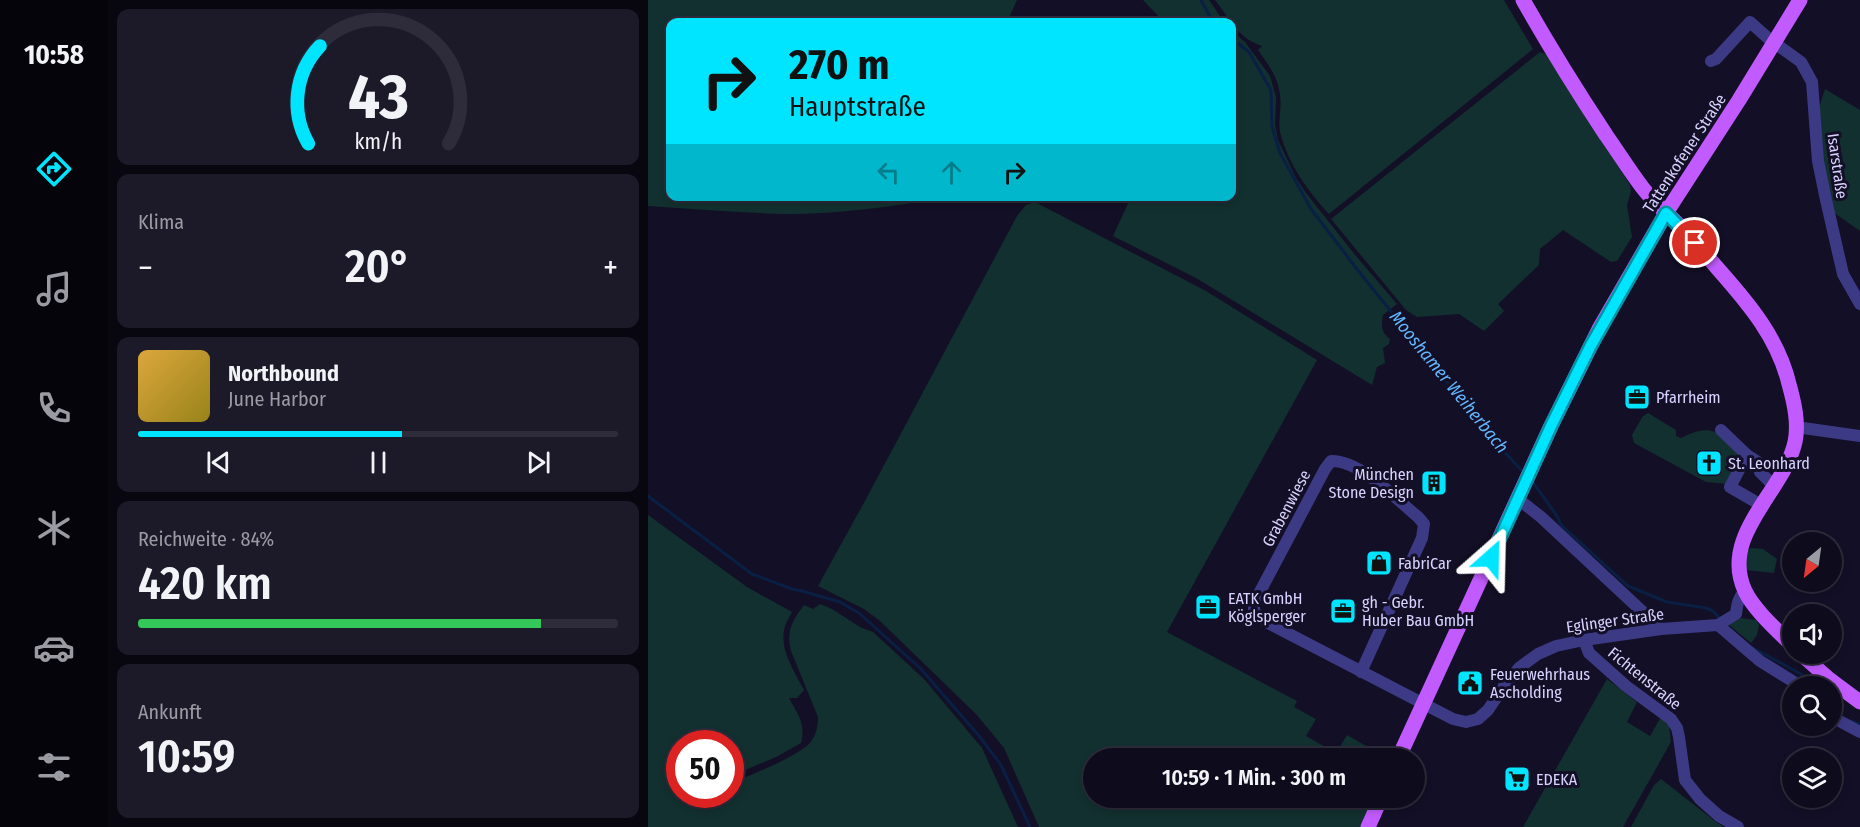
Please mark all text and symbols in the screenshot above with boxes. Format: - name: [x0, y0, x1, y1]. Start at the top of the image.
- text: 10:58: [24, 39, 84, 71]
- text: 270 m: [789, 40, 889, 90]
- icon: right: [690, 42, 768, 120]
- text: 43: [348, 60, 408, 135]
- street label: Tattenkofener Straße: [1639, 90, 1730, 216]
- text: Hauptstraße: [789, 91, 926, 123]
- text: km/h: [354, 129, 402, 155]
- street label: Isarstraße: [1824, 132, 1851, 200]
- icon: directions: [33, 148, 75, 190]
- icon: left: [872, 156, 905, 189]
- icon: ahead: [935, 156, 968, 189]
- icon: right: [998, 156, 1031, 189]
- text: Klima: [138, 210, 184, 234]
- pin: [1669, 217, 1720, 268]
- icon: arrive: [1678, 226, 1711, 259]
- text: 20°: [345, 240, 411, 294]
- text: −: [138, 248, 153, 288]
- text: +: [603, 248, 618, 288]
- icon: music: [33, 268, 75, 310]
- water label: Mooshamer Weiherbach: [1385, 306, 1513, 458]
- text: Northbound: [228, 360, 339, 387]
- office icon: Pfarrheim: [1622, 382, 1652, 412]
- icon: phone: [33, 387, 75, 429]
- text: June Harbor: [228, 387, 326, 411]
- place label: Pfarrheim: [1656, 388, 1721, 407]
- icon: previous: [202, 446, 235, 479]
- icon: pause: [362, 446, 395, 479]
- icon: next: [522, 446, 555, 479]
- church icon: St. Leonhard: [1694, 448, 1724, 478]
- place label: St. Leonhard: [1728, 454, 1810, 473]
- place label: München Stone Design: [1329, 465, 1414, 502]
- street label: Grabenwiese: [1258, 467, 1315, 550]
- building icon: München Stone Design: [1419, 468, 1449, 498]
- icon: climate: [33, 507, 75, 549]
- position arrow: [1459, 526, 1523, 590]
- text: Reichweite · 84%: [138, 527, 274, 551]
- north arrow: [1782, 532, 1842, 592]
- map controls: [1782, 532, 1842, 808]
- shop icon: FabriCar: [1364, 548, 1394, 578]
- place label: FabriCar: [1398, 554, 1452, 573]
- text: 420 km: [138, 557, 272, 611]
- place label: EATK GmbH Köglsperger: [1228, 589, 1306, 626]
- office icon: EATK GmbH Köglsperger: [1193, 592, 1223, 622]
- place label: gh - Gebr. Huber Bau GmbH: [1362, 593, 1474, 630]
- office icon: gh - Gebr. Huber Bau GmbH: [1328, 596, 1358, 626]
- street label: Eglinger Straße: [1565, 604, 1665, 637]
- button: sound: [1782, 604, 1842, 664]
- icon: car: [33, 627, 75, 669]
- street label: Fichtenstraße: [1604, 643, 1685, 714]
- place label: Feuerwehrhaus Ascholding: [1490, 665, 1590, 702]
- public building icon: Feuerwehrhaus Ascholding: [1455, 668, 1485, 698]
- button: search: [1782, 676, 1842, 736]
- text: Ankunft: [138, 700, 202, 724]
- text: 10:59: [138, 730, 235, 784]
- speed limit sign: 50: [666, 730, 744, 808]
- icon: filters: [33, 746, 75, 788]
- button: layers: [1782, 748, 1842, 808]
- text: 10:59 · 1 Min. · 300 m: [1162, 764, 1346, 791]
- supermarket icon: EDEKA: [1502, 764, 1532, 794]
- place label: EDEKA: [1536, 770, 1578, 789]

